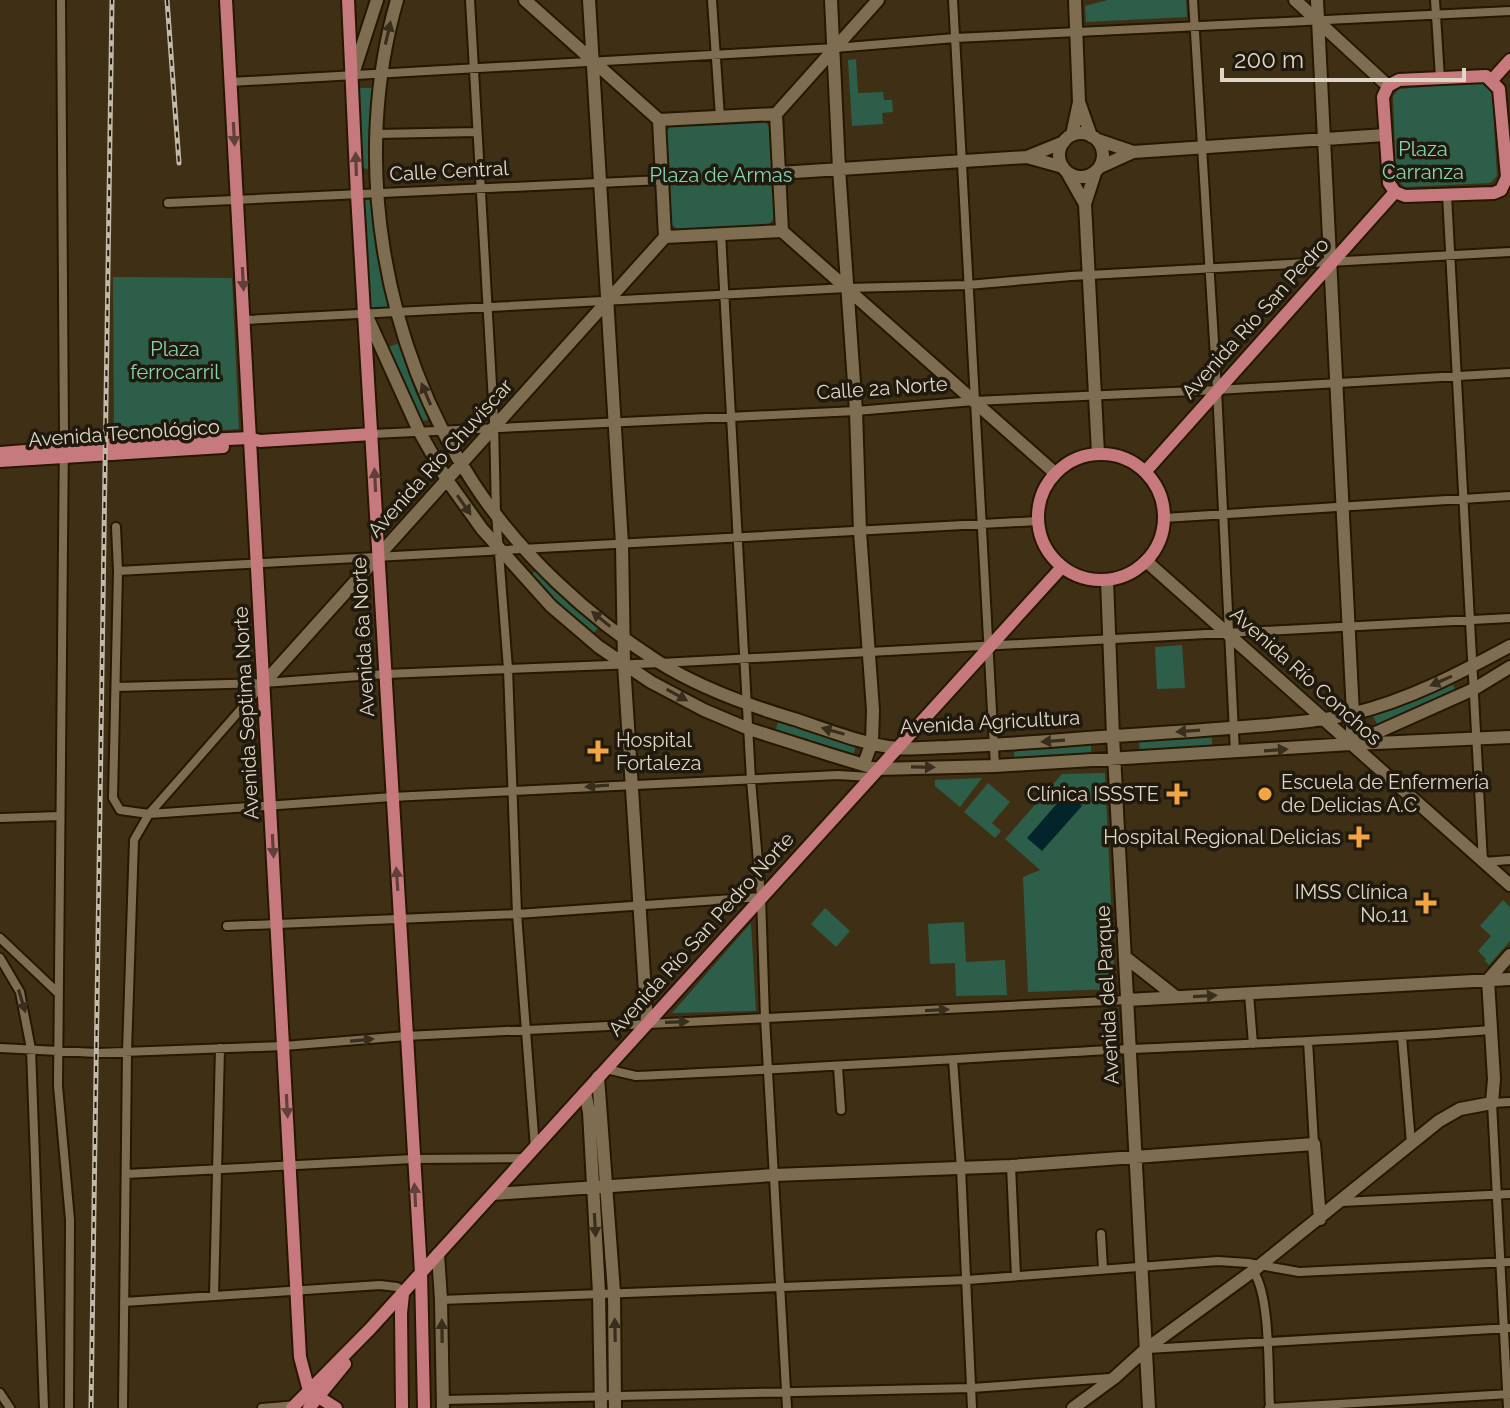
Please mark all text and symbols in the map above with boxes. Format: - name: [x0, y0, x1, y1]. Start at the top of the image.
- one-way arrow: [382, 21, 395, 46]
- scale bar: [1222, 32, 1464, 82]
- text: 200 m: [1234, 45, 1304, 74]
- one-way arrow: [228, 122, 241, 147]
- park label: Plaza Carranza: [1382, 137, 1464, 184]
- one-way arrow: [349, 151, 362, 176]
- street label: Calle Central: [389, 156, 510, 186]
- park label: Plaza de Armas: [650, 163, 792, 187]
- street label: Avenida Río San Pedro: [1176, 232, 1334, 404]
- one-way arrow: [236, 267, 249, 292]
- park label: Plaza ferrocarril: [130, 337, 220, 384]
- street label: Calle 2a Norte: [816, 371, 949, 405]
- street label: Avenida Río Chuviscar: [363, 374, 517, 542]
- one-way arrow: [420, 383, 433, 406]
- street label: Avenida Tecnológico: [27, 414, 221, 452]
- one-way arrow: [368, 467, 381, 492]
- one-way arrow: [456, 495, 471, 516]
- street label: Avenida 6a Norte: [347, 556, 379, 717]
- street label: Avenida Río Conchos: [1225, 602, 1387, 750]
- street label: Avenida Septima Norte: [228, 606, 264, 820]
- one-way arrow: [591, 611, 611, 628]
- one-way arrow: [1429, 674, 1452, 688]
- one-way arrow: [666, 688, 688, 702]
- street label: Avenida Agricultura: [899, 705, 1081, 739]
- one-way arrow: [821, 724, 845, 737]
- one-way arrow: [1175, 725, 1200, 738]
- place label: Hospital Fortaleza: [616, 728, 701, 775]
- one-way arrow: [1040, 735, 1065, 748]
- marker: Hospital Fortaleza: [587, 740, 609, 762]
- one-way arrow: [1264, 743, 1289, 756]
- one-way arrow: [911, 761, 936, 773]
- place label: Escuela de Enfermería de Delicias A.C: [1281, 770, 1489, 817]
- one-way arrow: [584, 780, 609, 793]
- place label: Clínica ISSSTE: [1027, 782, 1159, 806]
- marker: Clínica ISSSTE: [1166, 783, 1188, 805]
- marker: Escuela de Enfermería de Delicias A.C: [1256, 785, 1274, 803]
- place label: Hospital Regional Delicias: [1103, 825, 1341, 849]
- marker: Hospital Regional Delicias: [1348, 826, 1370, 848]
- street label: Avenida Río San Pedro Norte: [603, 827, 799, 1041]
- one-way arrow: [267, 834, 280, 859]
- one-way arrow: [390, 866, 403, 891]
- place label: IMSS Clínica No.11: [1295, 880, 1408, 927]
- marker: IMSS Clínica No.11: [1415, 892, 1437, 914]
- street label: Avenida del Parque: [1090, 905, 1124, 1085]
- one-way arrow: [16, 989, 29, 1013]
- one-way arrow: [1193, 989, 1218, 1002]
- one-way arrow: [925, 1003, 950, 1016]
- one-way arrow: [665, 1015, 690, 1028]
- one-way arrow: [350, 1033, 375, 1046]
- one-way arrow: [281, 1094, 294, 1119]
- one-way arrow: [408, 1182, 421, 1207]
- one-way arrow: [589, 1213, 602, 1238]
- one-way arrow: [609, 1317, 621, 1342]
- one-way arrow: [436, 1318, 448, 1343]

